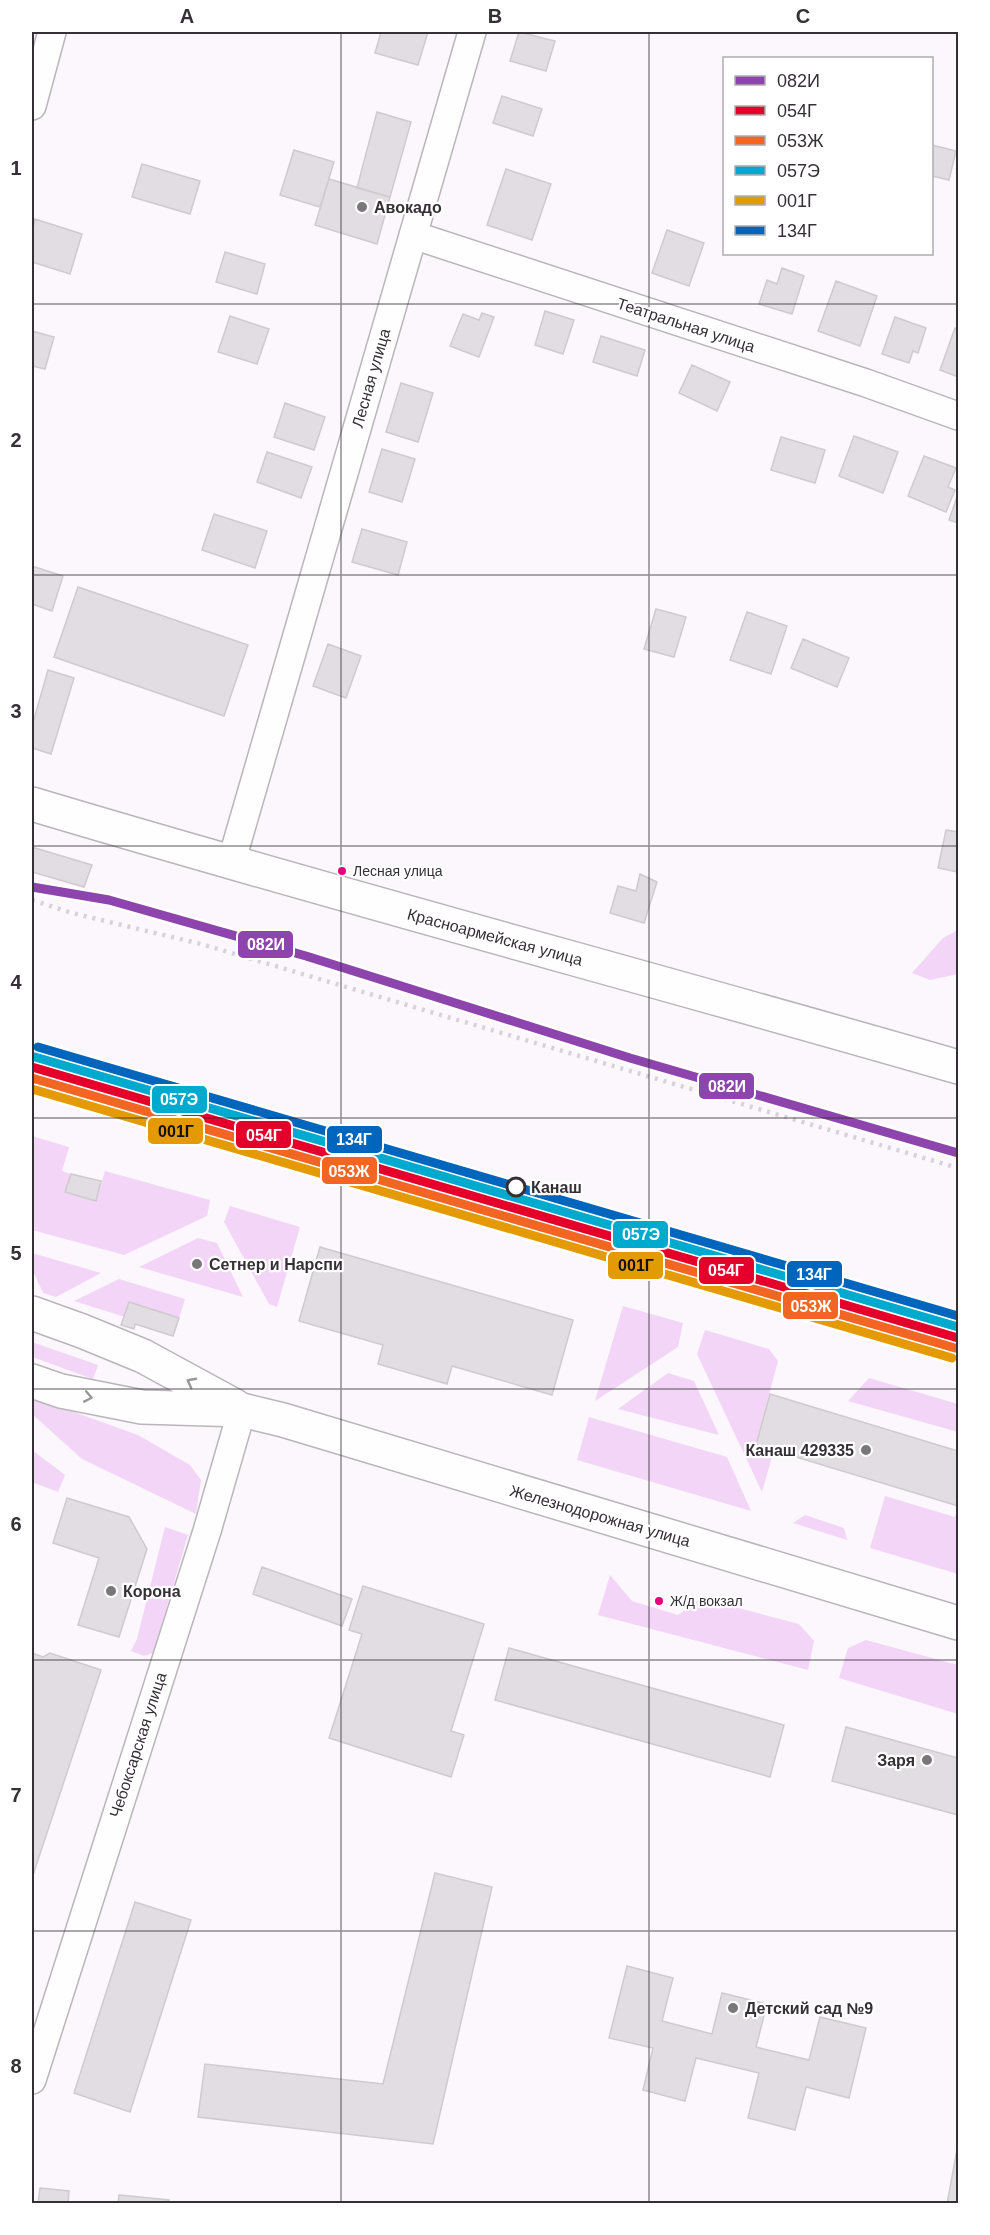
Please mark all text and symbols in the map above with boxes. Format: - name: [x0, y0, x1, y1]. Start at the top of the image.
- text: A: [180, 5, 194, 27]
- text: B: [488, 5, 502, 27]
- text: C: [796, 5, 810, 27]
- legend: [723, 57, 933, 255]
- text: 082И: [777, 71, 820, 91]
- text: 054Г: [777, 101, 817, 121]
- text: 053Ж: [777, 131, 824, 151]
- text: 1: [10, 157, 22, 179]
- text: 057Э: [777, 161, 820, 181]
- text: 001Г: [777, 191, 817, 211]
- place label: Авокадо: [374, 199, 442, 216]
- marker: Авокадо: [355, 200, 369, 214]
- text: 134Г: [777, 221, 817, 241]
- street label: Театральная улица: [615, 295, 757, 355]
- street label: Лесная улица: [349, 326, 393, 429]
- text: 2: [10, 429, 22, 451]
- text: 3: [10, 700, 22, 722]
- place label: Лесная улица: [353, 863, 443, 879]
- marker: Лесная улица: [336, 865, 348, 877]
- street label: Красноармейская улица: [405, 905, 585, 969]
- line badge: 082И: [237, 930, 294, 959]
- text: 082И: [247, 936, 285, 953]
- text: 4: [10, 971, 22, 993]
- line badge: 082И: [698, 1072, 755, 1100]
- text: 082И: [708, 1078, 746, 1095]
- line badge: 057Э: [151, 1085, 208, 1114]
- text: 057Э: [160, 1091, 198, 1108]
- line badge: 001Г: [147, 1117, 204, 1145]
- line badge: 054Г: [235, 1120, 292, 1149]
- text: 001Г: [158, 1123, 194, 1140]
- line badge: 134Г: [326, 1125, 383, 1154]
- text: 054Г: [246, 1127, 282, 1144]
- text: 134Г: [336, 1131, 372, 1148]
- line badge: 053Ж: [321, 1156, 378, 1185]
- text: 053Ж: [328, 1163, 370, 1180]
- marker: Канаш: [506, 1177, 526, 1197]
- place label: Канаш: [531, 1179, 582, 1196]
- line badge: 057Э: [612, 1220, 669, 1249]
- text: 057Э: [622, 1226, 660, 1243]
- text: 5: [10, 1242, 22, 1264]
- line badge: 001Г: [607, 1251, 664, 1280]
- place label: Сетнер и Нарспи: [209, 1256, 343, 1273]
- line badge: 054Г: [698, 1256, 755, 1285]
- marker: Сетнер и Нарспи: [190, 1257, 204, 1271]
- text: 001Г: [618, 1257, 654, 1274]
- line badge: 134Г: [786, 1260, 843, 1288]
- text: 054Г: [708, 1262, 744, 1279]
- text: 134Г: [796, 1266, 832, 1283]
- line badge: 053Ж: [782, 1291, 839, 1320]
- text: 053Ж: [790, 1298, 832, 1315]
- one-way arrow: [186, 1378, 197, 1389]
- one-way arrow: [82, 1390, 92, 1403]
- place label: Канаш 429335: [745, 1442, 854, 1459]
- marker: Канаш 429335: [859, 1443, 873, 1457]
- street label: Железнодорожная улица: [508, 1482, 692, 1550]
- text: 6: [10, 1513, 22, 1535]
- place label: Корона: [123, 1583, 181, 1600]
- marker: Корона: [104, 1584, 118, 1598]
- place label: Ж/д вокзал: [670, 1593, 743, 1609]
- marker: Ж/д вокзал: [653, 1595, 665, 1607]
- street label: Чебоксарская улица: [106, 1670, 170, 1820]
- place label: Заря: [877, 1752, 915, 1769]
- marker: Заря: [920, 1753, 934, 1767]
- text: 7: [10, 1784, 22, 1806]
- place label: Детский сад №9: [745, 2000, 873, 2017]
- marker: Детский сад №9: [726, 2001, 740, 2015]
- text: 8: [10, 2055, 22, 2077]

